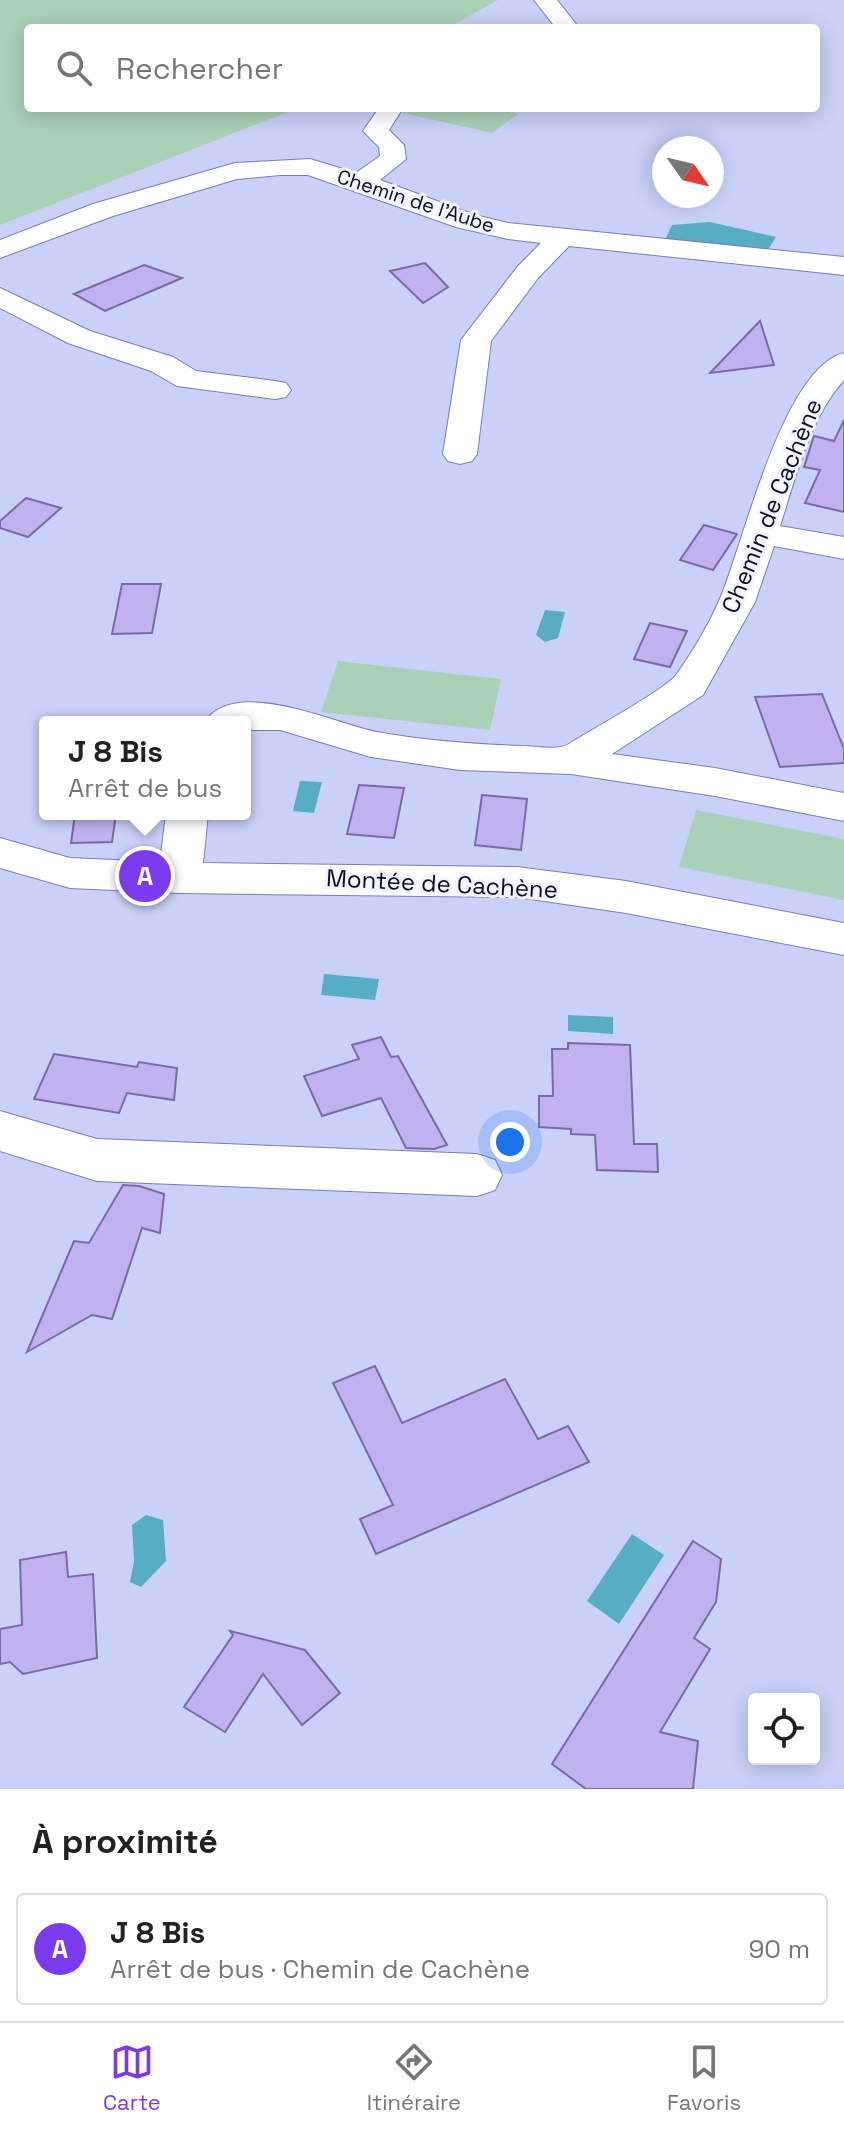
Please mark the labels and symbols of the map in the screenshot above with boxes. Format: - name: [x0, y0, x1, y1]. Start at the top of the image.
- north arrow: [652, 136, 724, 208]
- street label: Chemin de l'Aube: [334, 163, 498, 239]
- street label: Chemin de Cachène: [714, 394, 829, 618]
- pin: A: [119, 846, 171, 906]
- street label: Montée de Cachène: [325, 862, 559, 905]
- your location: [490, 1122, 530, 1162]

